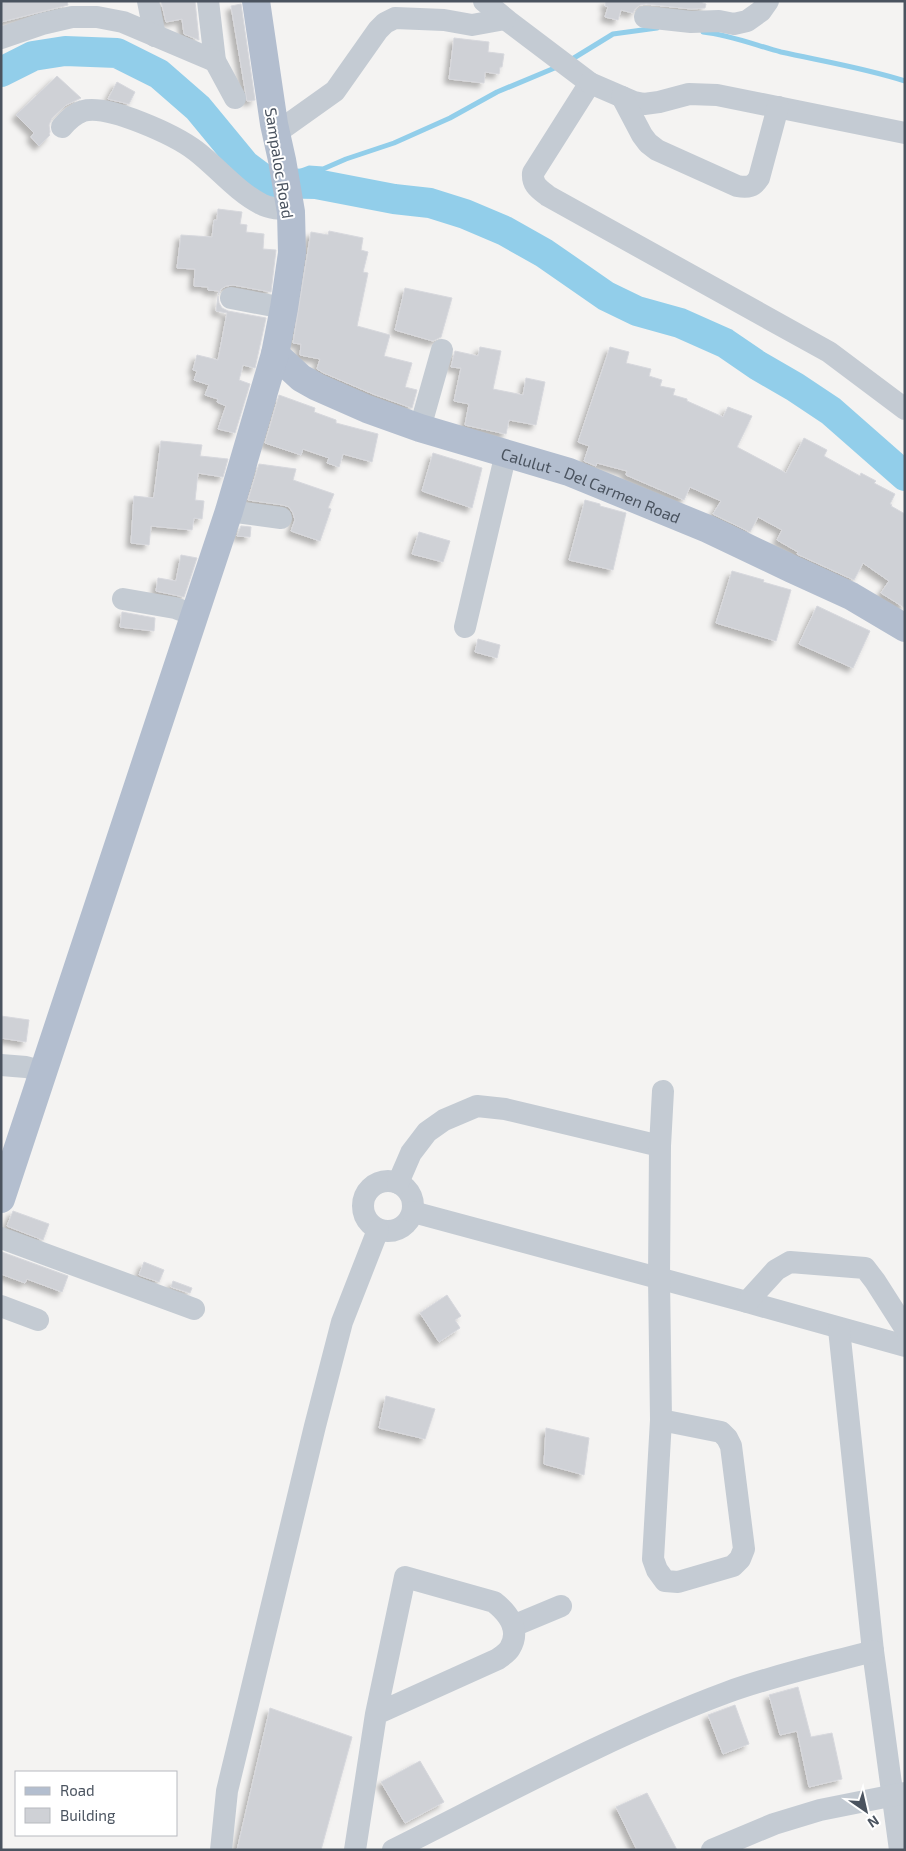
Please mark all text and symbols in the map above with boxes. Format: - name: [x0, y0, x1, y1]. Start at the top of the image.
- street label: Sampaloc Road: [262, 106, 298, 220]
- street label: Calulut - Del Carmen Road: [499, 443, 684, 526]
- legend: [15, 1771, 178, 1836]
- text: Road: [60, 1781, 95, 1799]
- north arrow: [841, 1786, 891, 1836]
- text: Building: [60, 1806, 116, 1824]
- text: N: [865, 1812, 882, 1832]

